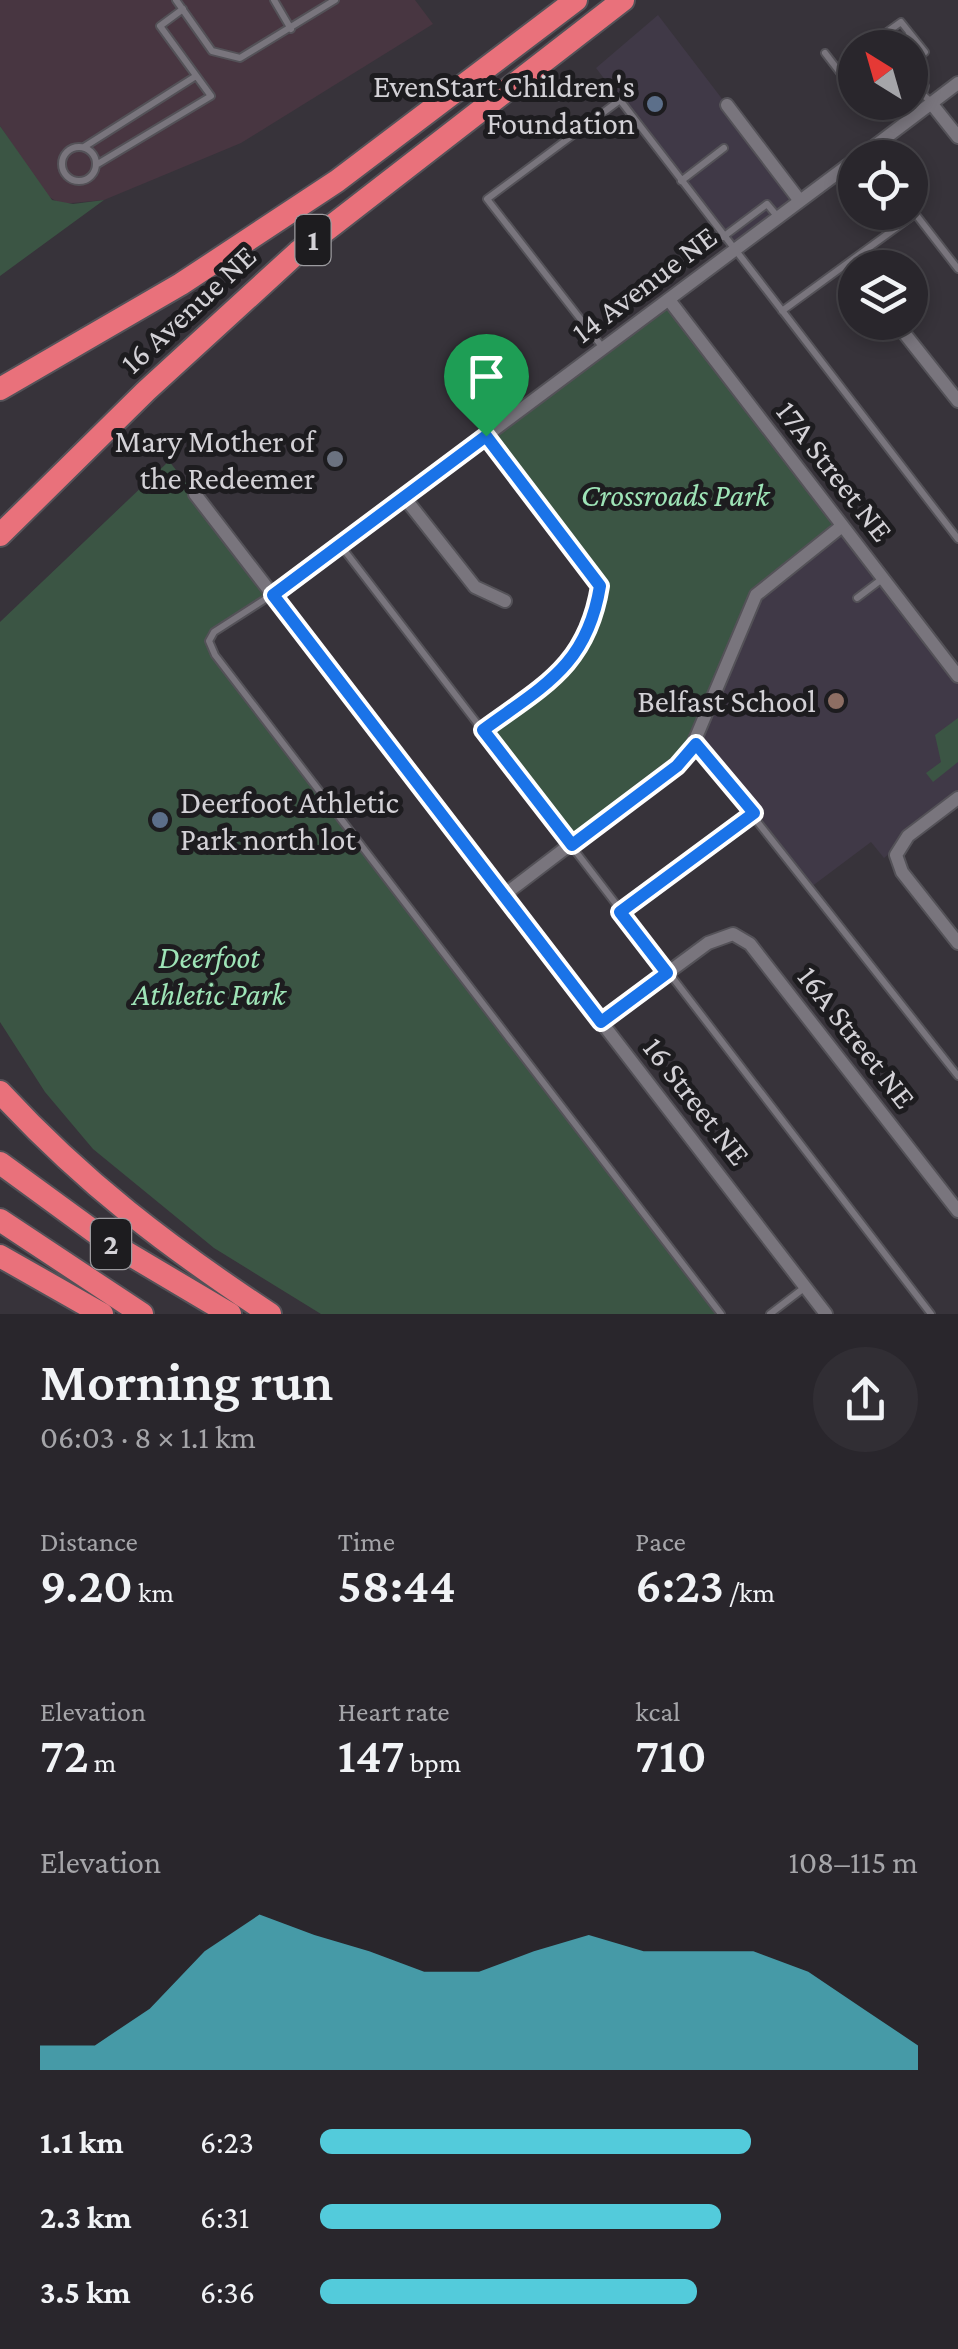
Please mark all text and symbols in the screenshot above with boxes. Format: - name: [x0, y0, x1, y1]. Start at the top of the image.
- north arrow: [838, 30, 928, 120]
- map controls: [838, 30, 928, 340]
- place label: EvenStart Children's Foundation: [373, 68, 635, 141]
- marker: EvenStart Children's Foundation: [644, 93, 666, 115]
- button: locate: [838, 140, 928, 230]
- road number: 1: [296, 215, 330, 265]
- street label: 14 Avenue NE: [565, 218, 723, 350]
- street label: 16 Avenue NE: [113, 237, 263, 381]
- button: layers: [838, 250, 928, 340]
- pin: [444, 334, 529, 437]
- icon: arrive: [459, 349, 514, 404]
- street label: 17A Street NE: [769, 394, 901, 548]
- place label: Mary Mother of the Redeemer: [114, 423, 317, 496]
- marker: Mary Mother of the Redeemer: [324, 448, 346, 470]
- park label: Crossroads Park: [581, 477, 771, 513]
- place label: Belfast School: [637, 683, 816, 719]
- marker: Belfast School: [825, 690, 847, 712]
- place label: Deerfoot Athletic Park north lot: [180, 784, 400, 857]
- marker: Deerfoot Athletic Park north lot: [149, 809, 171, 831]
- park label: Deerfoot Athletic Park: [130, 939, 288, 1012]
- street label: 16A Street NE: [790, 959, 924, 1115]
- street label: 16 Street NE: [636, 1030, 758, 1172]
- road number: 2: [91, 1219, 131, 1269]
- button: share: [813, 1347, 918, 1452]
- text: Morning run: [40, 1351, 333, 1412]
- text: 06:03 · 8 × 1.1 km: [40, 1419, 256, 1455]
- text: Distance: [40, 1526, 138, 1557]
- text: Time: [338, 1526, 395, 1557]
- text: Pace: [635, 1526, 686, 1557]
- text: 9.20: [40, 1557, 133, 1613]
- text: 58:44: [338, 1557, 456, 1613]
- text: 6:23: [635, 1557, 724, 1613]
- text: km: [133, 1577, 174, 1608]
- text: /km: [724, 1577, 775, 1608]
- text: Elevation: [40, 1696, 146, 1727]
- text: Heart rate: [338, 1696, 450, 1727]
- text: kcal: [635, 1696, 680, 1727]
- text: 72: [40, 1727, 89, 1783]
- text: 147: [338, 1727, 404, 1783]
- text: 710: [635, 1727, 706, 1783]
- text: m: [89, 1747, 116, 1778]
- text: bpm: [404, 1747, 461, 1778]
- text: Elevation: [40, 1844, 161, 1880]
- text: 108–115 m: [788, 1844, 918, 1880]
- text: 1.1 km: [40, 2124, 123, 2160]
- text: 6:23: [200, 2124, 254, 2160]
- text: 2.3 km: [40, 2199, 131, 2235]
- text: 6:31: [200, 2199, 249, 2235]
- text: 3.5 km: [40, 2274, 131, 2310]
- text: 6:36: [200, 2274, 255, 2310]

